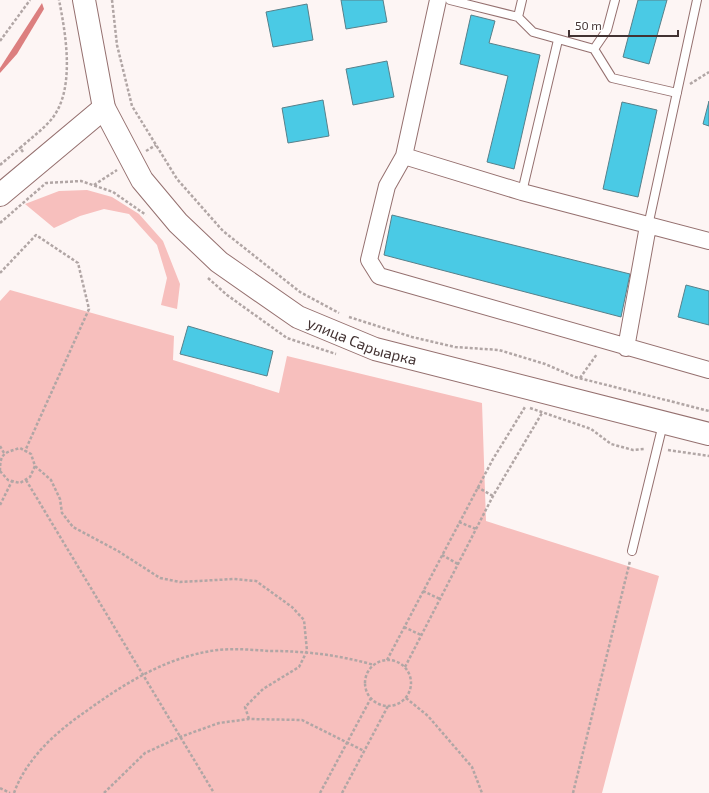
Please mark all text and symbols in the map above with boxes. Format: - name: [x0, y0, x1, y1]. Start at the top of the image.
- scale bar: [569, 12, 678, 38]
- text: 50 m: [575, 18, 602, 32]
- street label: улица Сарыарка: [305, 313, 419, 368]

